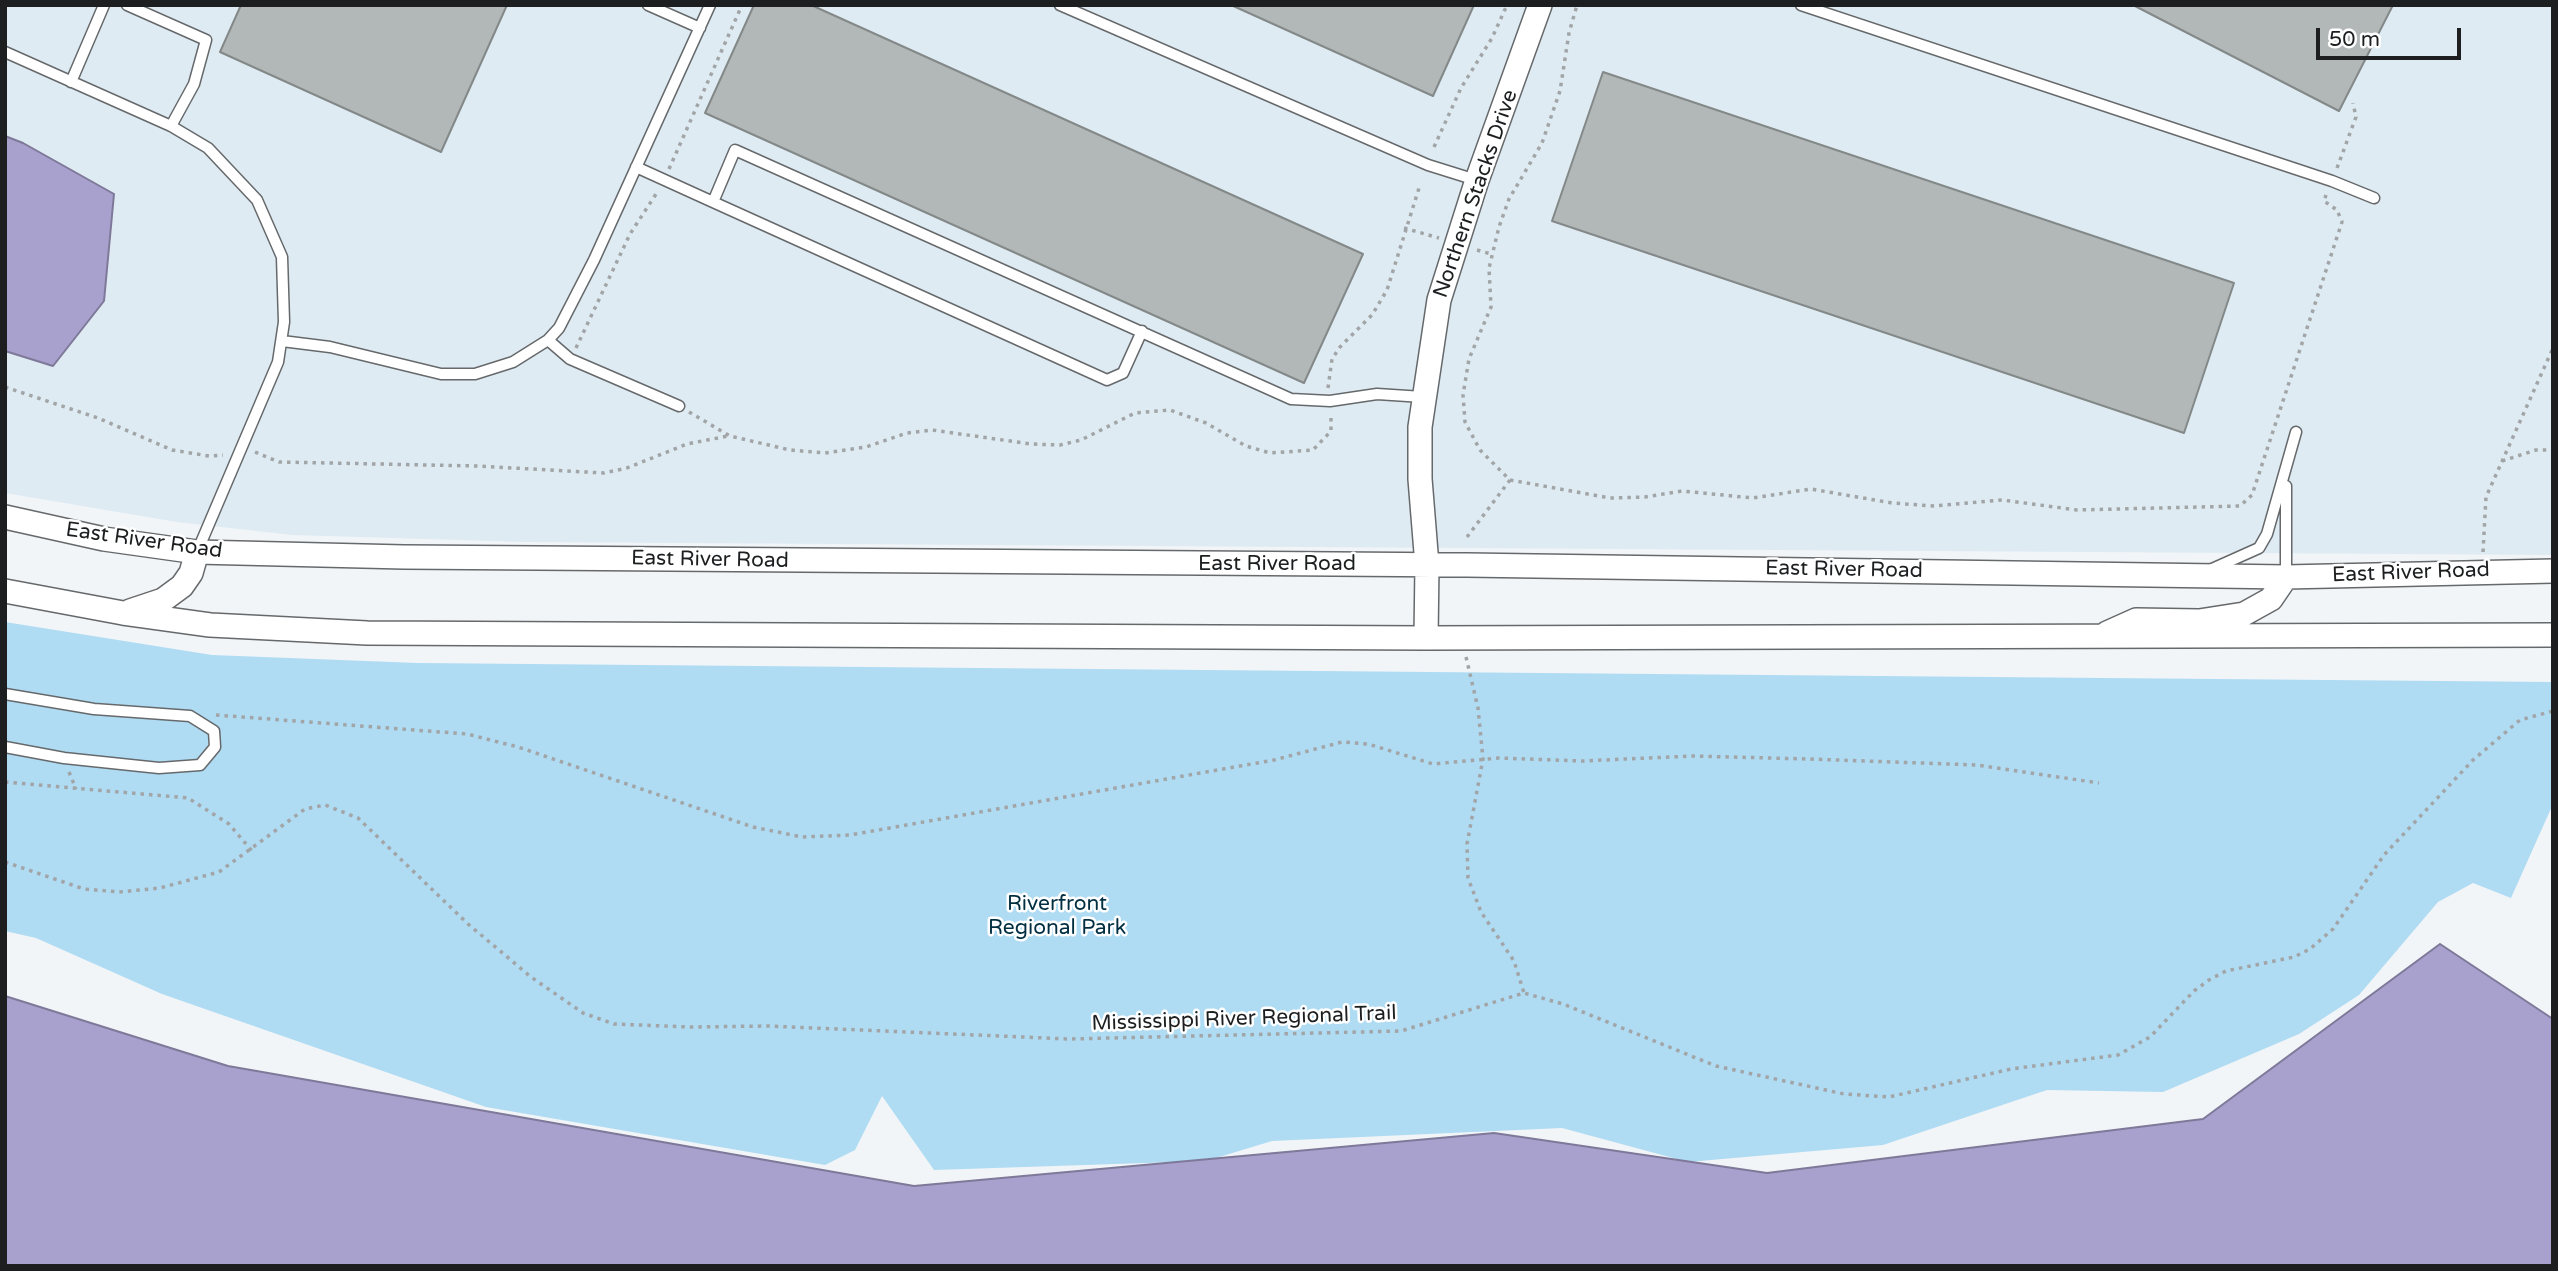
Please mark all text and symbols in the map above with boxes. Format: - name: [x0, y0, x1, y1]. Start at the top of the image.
- scale bar: [2320, 14, 2465, 58]
- text: 50 m: [2329, 27, 2380, 52]
- street label: Northern Stacks Drive: [1429, 87, 1523, 301]
- street label: East River Road: [64, 518, 224, 564]
- street label: East River Road: [631, 546, 789, 574]
- street label: East River Road: [1198, 551, 1356, 577]
- street label: East River Road: [1765, 556, 1923, 584]
- street label: East River Road: [2332, 558, 2490, 588]
- park label: Riverfront Regional Park: [988, 891, 1126, 941]
- street label: Mississippi River Regional Trail: [1091, 1001, 1397, 1037]

